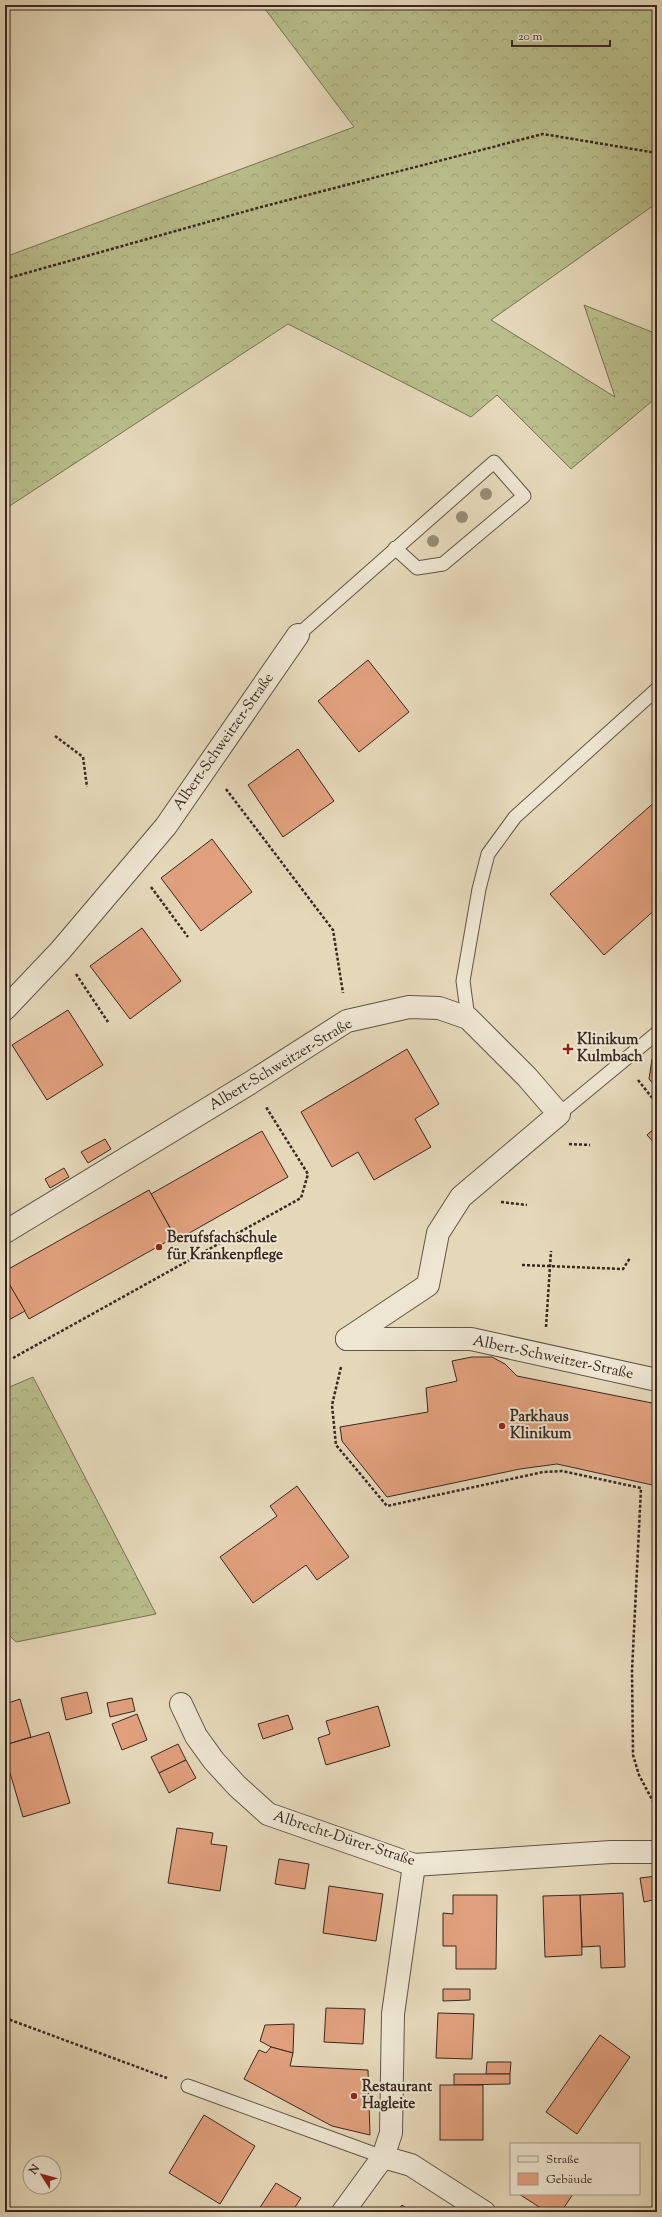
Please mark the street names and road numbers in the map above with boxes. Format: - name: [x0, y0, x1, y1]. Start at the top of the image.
- street label: Albert-Schweitzer-Straße: [168, 669, 280, 815]
- street label: Albert-Schweitzer-Straße: [205, 1014, 357, 1116]
- street label: Albert-Schweitzer-Straße: [471, 1331, 635, 1385]
- street label: Albrecht-Dürer-Straße: [270, 1806, 418, 1872]

